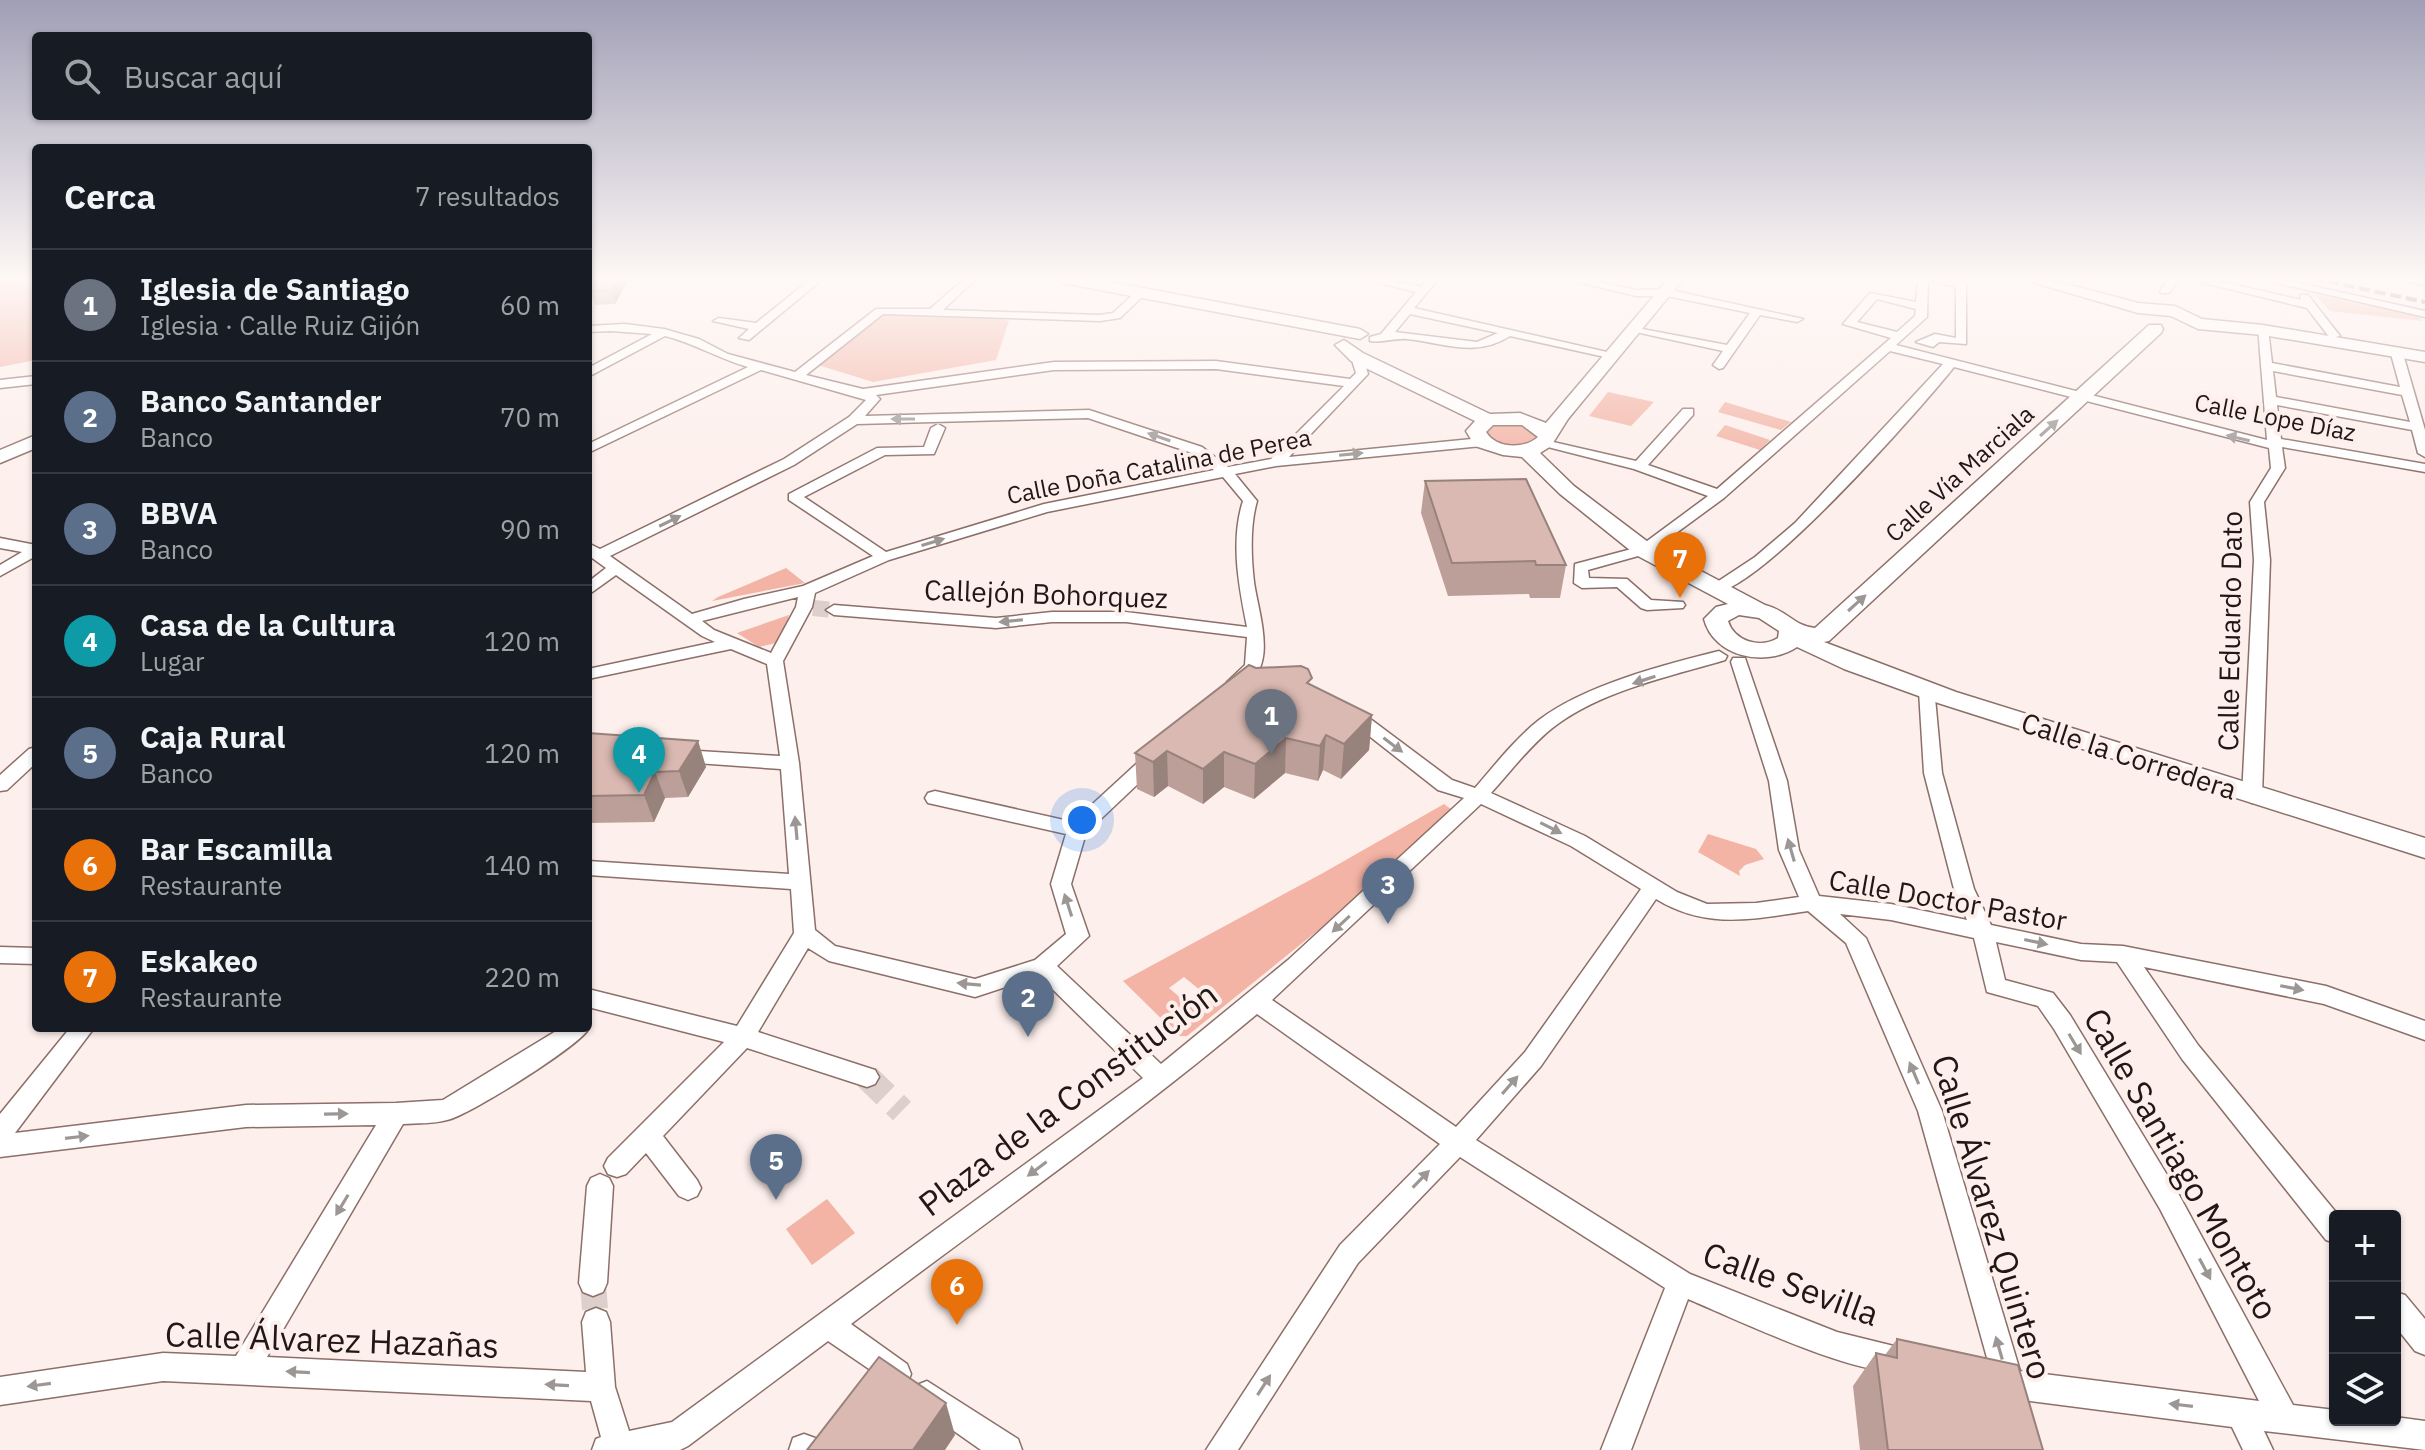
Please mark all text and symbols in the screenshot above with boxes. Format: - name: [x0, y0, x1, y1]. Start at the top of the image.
- search box: [32, 32, 592, 120]
- icon: search: [60, 54, 104, 98]
- text: Buscar aquí: [124, 57, 282, 96]
- text: Cerca: [64, 174, 156, 218]
- text: 7 resultados: [415, 179, 560, 213]
- text: Iglesia de Santiago: [140, 269, 410, 308]
- text: 1: [82, 288, 98, 322]
- text: 60 m: [500, 288, 560, 322]
- text: Iglesia · Calle Ruiz Gijón: [140, 308, 420, 342]
- text: Banco Santander: [140, 381, 382, 420]
- street label: Calle Lope Díaz: [2192, 386, 2359, 448]
- street label: Calle Vía Marciala: [1878, 398, 2041, 549]
- text: 2: [82, 400, 98, 434]
- text: 70 m: [500, 400, 560, 434]
- one-way arrow: [890, 413, 915, 425]
- one-way arrow: [2040, 419, 2059, 437]
- text: Banco: [140, 420, 213, 454]
- street label: Calle Doña Catalina de Perea: [1004, 421, 1314, 511]
- one-way arrow: [1146, 431, 1170, 443]
- one-way arrow: [2226, 431, 2251, 443]
- one-way arrow: [1339, 447, 1364, 460]
- text: BBVA: [140, 493, 218, 532]
- street label: Calle Eduardo Dato: [2209, 511, 2250, 751]
- text: 3: [82, 512, 98, 546]
- text: 90 m: [500, 512, 560, 546]
- one-way arrow: [659, 514, 682, 527]
- text: Banco: [140, 532, 213, 566]
- pin: 7: [1654, 532, 1706, 598]
- one-way arrow: [921, 535, 945, 548]
- street label: Callejón Bohorquez: [923, 571, 1169, 616]
- one-way arrow: [1847, 594, 1866, 612]
- text: Casa de la Cultura: [140, 605, 396, 644]
- one-way arrow: [998, 615, 1023, 628]
- text: 4: [82, 624, 98, 658]
- text: 120 m: [484, 624, 560, 658]
- text: Lugar: [140, 644, 205, 678]
- one-way arrow: [1632, 674, 1656, 687]
- pin: 1: [1245, 689, 1297, 755]
- street label: Calle la Corredera: [2017, 703, 2242, 808]
- text: Caja Rural: [140, 717, 285, 756]
- pin: 4: [613, 727, 665, 793]
- text: 5: [82, 736, 98, 770]
- text: 120 m: [484, 736, 560, 770]
- one-way arrow: [1383, 737, 1403, 753]
- text: Banco: [140, 756, 213, 790]
- your location: [1062, 800, 1102, 840]
- one-way arrow: [789, 815, 802, 840]
- one-way arrow: [1539, 821, 1562, 834]
- text: Bar Escamilla: [140, 829, 333, 868]
- one-way arrow: [1784, 838, 1797, 862]
- text: 6: [82, 848, 98, 882]
- text: 140 m: [484, 848, 560, 882]
- pin: 3: [1362, 858, 1414, 924]
- street label: Calle Doctor Pastor: [1826, 860, 2070, 939]
- text: Restaurante: [140, 868, 282, 902]
- one-way arrow: [1061, 893, 1074, 917]
- one-way arrow: [1332, 914, 1351, 932]
- one-way arrow: [2024, 937, 2049, 949]
- text: Eskakeo: [140, 941, 258, 980]
- text: 7: [82, 960, 98, 994]
- text: 220 m: [484, 960, 560, 994]
- street label: Plaza de la Constitución: [909, 971, 1226, 1225]
- pin: 2: [1002, 971, 1054, 1037]
- one-way arrow: [956, 978, 981, 991]
- text: Restaurante: [140, 980, 282, 1014]
- one-way arrow: [2280, 983, 2305, 995]
- street label: Calle Santiago Montoto: [2075, 1000, 2289, 1327]
- one-way arrow: [2068, 1033, 2082, 1055]
- street label: Calle Álvarez Quintero: [1923, 1049, 2063, 1384]
- one-way arrow: [1907, 1061, 1920, 1085]
- one-way arrow: [1501, 1075, 1518, 1095]
- one-way arrow: [324, 1108, 349, 1120]
- one-way arrow: [65, 1130, 90, 1143]
- pin: 5: [750, 1134, 802, 1200]
- one-way arrow: [1026, 1160, 1047, 1176]
- one-way arrow: [1411, 1170, 1430, 1189]
- one-way arrow: [335, 1194, 349, 1216]
- map controls: [2329, 1210, 2401, 1426]
- button: +: [2329, 1210, 2401, 1282]
- street label: Calle Sevilla: [1697, 1231, 1885, 1335]
- one-way arrow: [2198, 1258, 2212, 1281]
- pin: 6: [931, 1259, 983, 1325]
- button: −: [2329, 1282, 2401, 1354]
- street label: Calle Álvarez Hazañas: [164, 1311, 500, 1367]
- one-way arrow: [1992, 1335, 2005, 1359]
- button: layers: [2329, 1354, 2401, 1426]
- one-way arrow: [285, 1366, 310, 1379]
- one-way arrow: [1256, 1374, 1271, 1395]
- one-way arrow: [544, 1378, 569, 1391]
- one-way arrow: [26, 1379, 51, 1392]
- one-way arrow: [2168, 1399, 2193, 1412]

